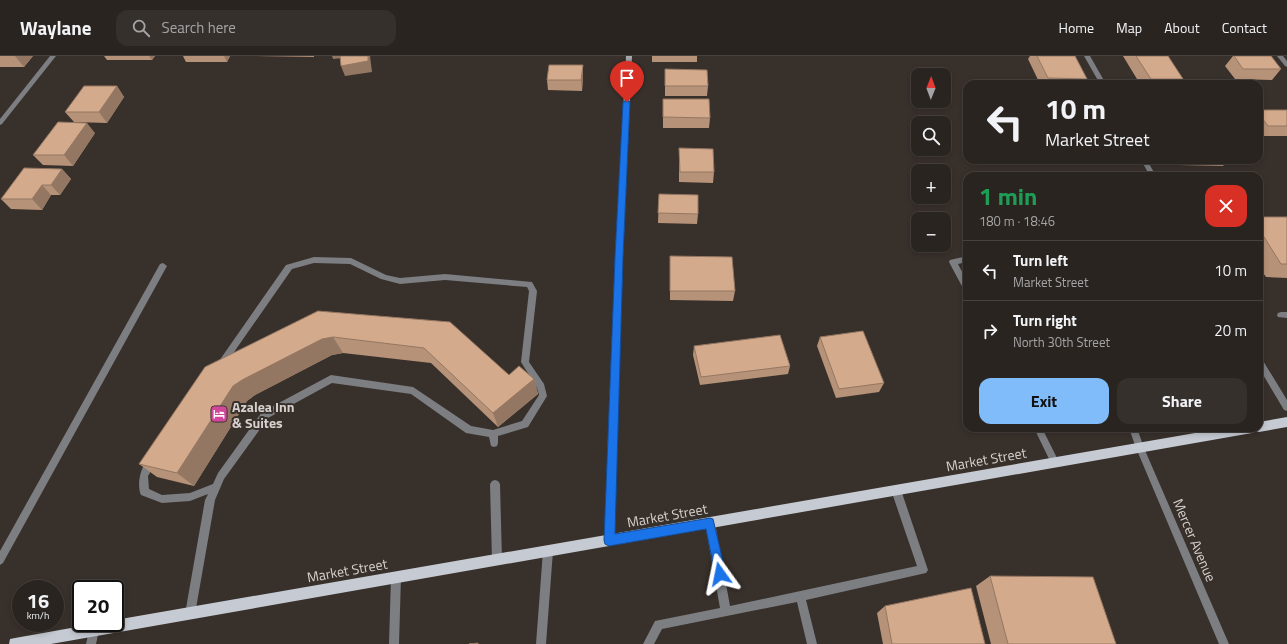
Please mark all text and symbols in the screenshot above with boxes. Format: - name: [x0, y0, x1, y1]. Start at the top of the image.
- search box: [116, 10, 396, 46]
- text: Waylane: [20, 13, 92, 42]
- text: Search here: [162, 16, 236, 39]
- icon: search: [130, 17, 152, 39]
- text: Home: [1059, 17, 1094, 38]
- text: Map: [1116, 17, 1142, 38]
- text: About: [1164, 17, 1200, 38]
- text: Contact: [1222, 17, 1267, 38]
- pin: [610, 61, 644, 102]
- icon: arrive: [616, 67, 638, 89]
- north arrow: [911, 68, 951, 108]
- map controls: [911, 68, 951, 252]
- text: 10 m: [1045, 87, 1106, 130]
- icon: left: [979, 96, 1031, 148]
- button: search: [911, 116, 951, 156]
- text: Market Street: [1045, 126, 1149, 153]
- button: +: [911, 164, 951, 204]
- text: 1 min: [979, 178, 1037, 214]
- button: close: [1205, 185, 1247, 227]
- text: 180 m · 18:46: [979, 211, 1055, 231]
- button: −: [911, 212, 951, 252]
- text: Turn left: [1013, 249, 1068, 272]
- text: 10 m: [1214, 259, 1247, 282]
- icon: left: [979, 260, 1001, 282]
- text: Market Street: [1013, 272, 1088, 292]
- text: Turn right: [1013, 309, 1077, 332]
- text: 20 m: [1214, 319, 1247, 342]
- icon: right: [979, 320, 1001, 342]
- text: North 30th Street: [1013, 332, 1110, 352]
- button: Exit: [979, 378, 1109, 424]
- button: Share: [1117, 378, 1247, 424]
- place label: Azalea Inn & Suites: [232, 396, 295, 433]
- hotel icon: Azalea Inn & Suites: [209, 404, 229, 424]
- street label: Market Street: [944, 442, 1028, 476]
- street label: Mercer Avenue: [1168, 495, 1222, 585]
- street label: Market Street: [625, 498, 709, 532]
- street label: Market Street: [305, 553, 389, 587]
- position arrow: [699, 553, 741, 595]
- speed limit sign: 20: [72, 580, 124, 632]
- text: 16: [27, 585, 49, 616]
- text: km/h: [27, 608, 49, 623]

